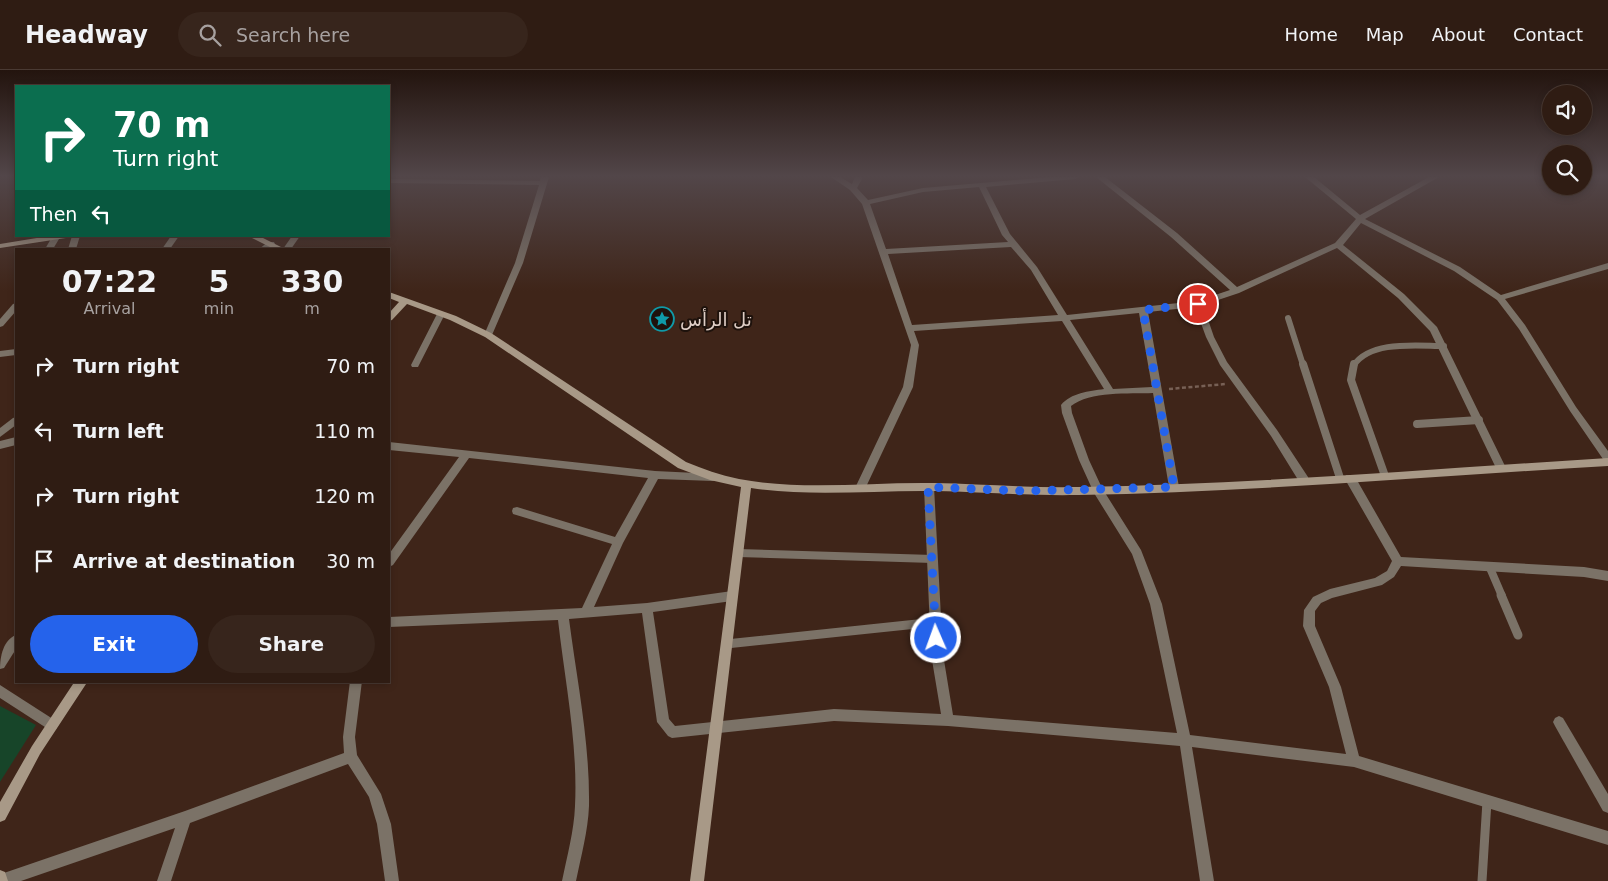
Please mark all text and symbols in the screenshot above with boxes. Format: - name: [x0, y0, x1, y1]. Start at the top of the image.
- search box: [178, 12, 528, 57]
- text: Headway: [25, 21, 148, 49]
- icon: search: [196, 21, 224, 49]
- text: Search here: [236, 24, 350, 46]
- text: Home: [1285, 24, 1338, 45]
- text: Map: [1366, 24, 1404, 45]
- text: About: [1432, 24, 1485, 45]
- text: Contact: [1513, 24, 1583, 45]
- map controls: [1542, 85, 1592, 195]
- button: sound: [1542, 85, 1592, 135]
- icon: right: [30, 105, 95, 170]
- text: 70 m: [113, 105, 210, 145]
- button: search: [1542, 145, 1592, 195]
- text: Turn right: [113, 146, 218, 171]
- icon: left: [87, 200, 115, 228]
- text: Then: [30, 203, 77, 225]
- text: 07:22: [62, 264, 157, 299]
- text: 5: [208, 264, 229, 299]
- text: 330: [281, 264, 343, 299]
- pin: [1177, 283, 1219, 325]
- icon: arrive: [1184, 290, 1212, 318]
- text: Arrival: [83, 299, 135, 318]
- text: min: [204, 299, 234, 318]
- text: m: [304, 299, 320, 318]
- place icon: تل الرأس: [649, 306, 675, 332]
- place label: تل الرأس: [680, 308, 752, 331]
- icon: right: [30, 352, 58, 380]
- text: Turn right: [73, 355, 179, 377]
- text: 70 m: [326, 355, 375, 377]
- icon: left: [30, 417, 58, 445]
- text: Turn left: [73, 420, 164, 442]
- text: 110 m: [314, 420, 375, 442]
- icon: right: [30, 482, 58, 510]
- text: Turn right: [73, 485, 179, 507]
- text: 120 m: [314, 485, 375, 507]
- icon: arrive: [30, 547, 58, 575]
- text: Arrive at destination: [73, 550, 295, 572]
- text: 30 m: [326, 550, 375, 572]
- position arrow: [909, 611, 961, 663]
- button: Exit: [30, 615, 198, 673]
- button: Share: [208, 615, 375, 673]

